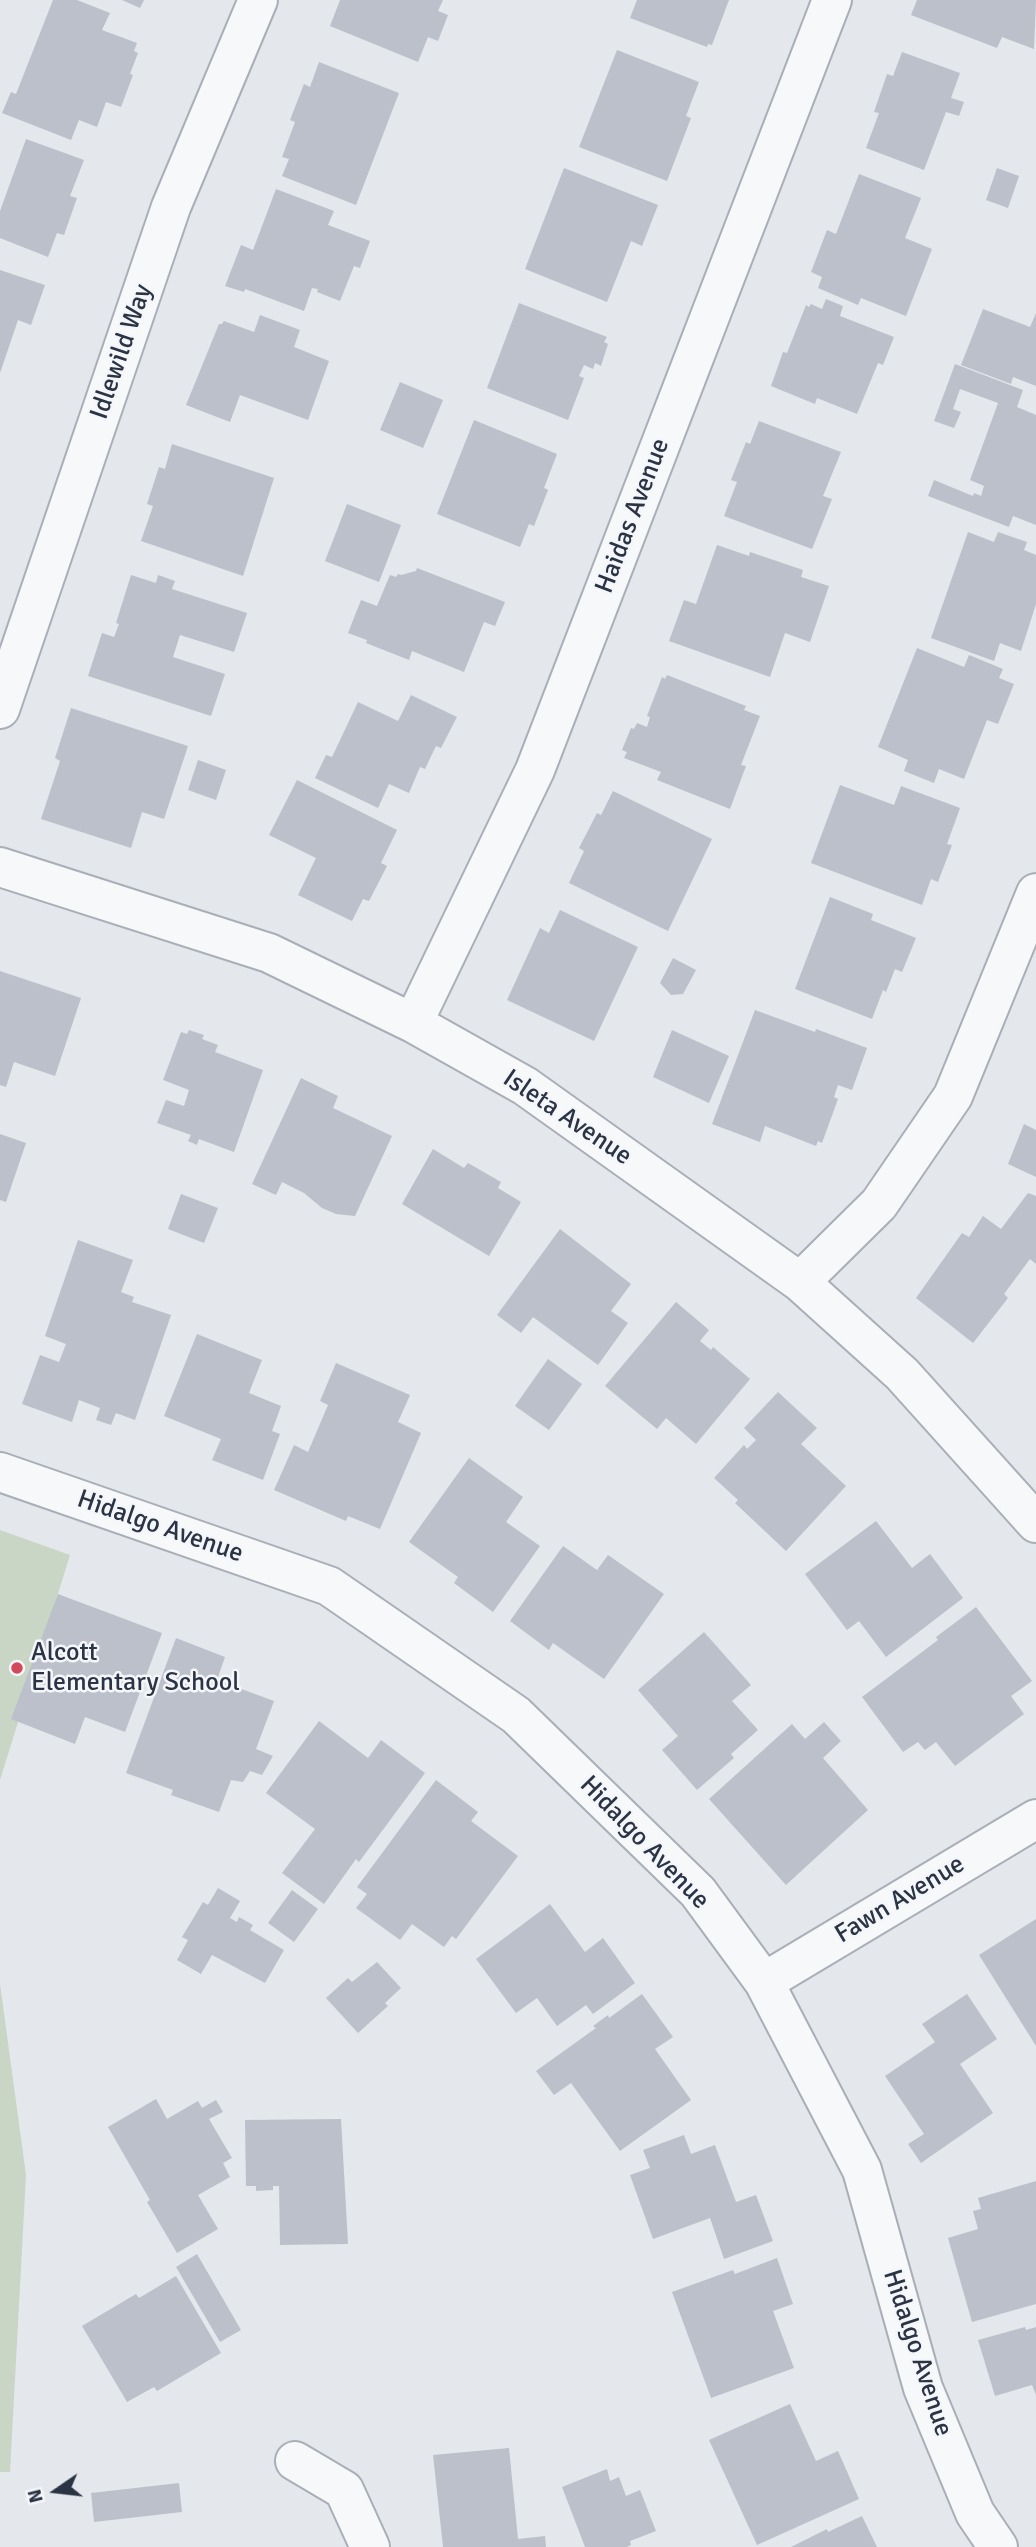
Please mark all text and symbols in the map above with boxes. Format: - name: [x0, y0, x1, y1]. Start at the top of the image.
- street label: Idlewild Way: [84, 280, 160, 424]
- street label: Haidas Avenue: [589, 434, 677, 598]
- street label: Isleta Avenue: [497, 1063, 637, 1173]
- street label: Hidalgo Avenue: [73, 1484, 247, 1570]
- place label: Alcott Elementary School: [31, 1637, 240, 1698]
- marker: Alcott Elementary School: [9, 1660, 25, 1676]
- street label: Hidalgo Avenue: [573, 1770, 715, 1916]
- street label: Fawn Avenue: [830, 1849, 970, 1951]
- street label: Hidalgo Avenue: [875, 2266, 959, 2440]
- north arrow: [21, 2456, 91, 2526]
- text: N: [22, 2487, 49, 2505]

